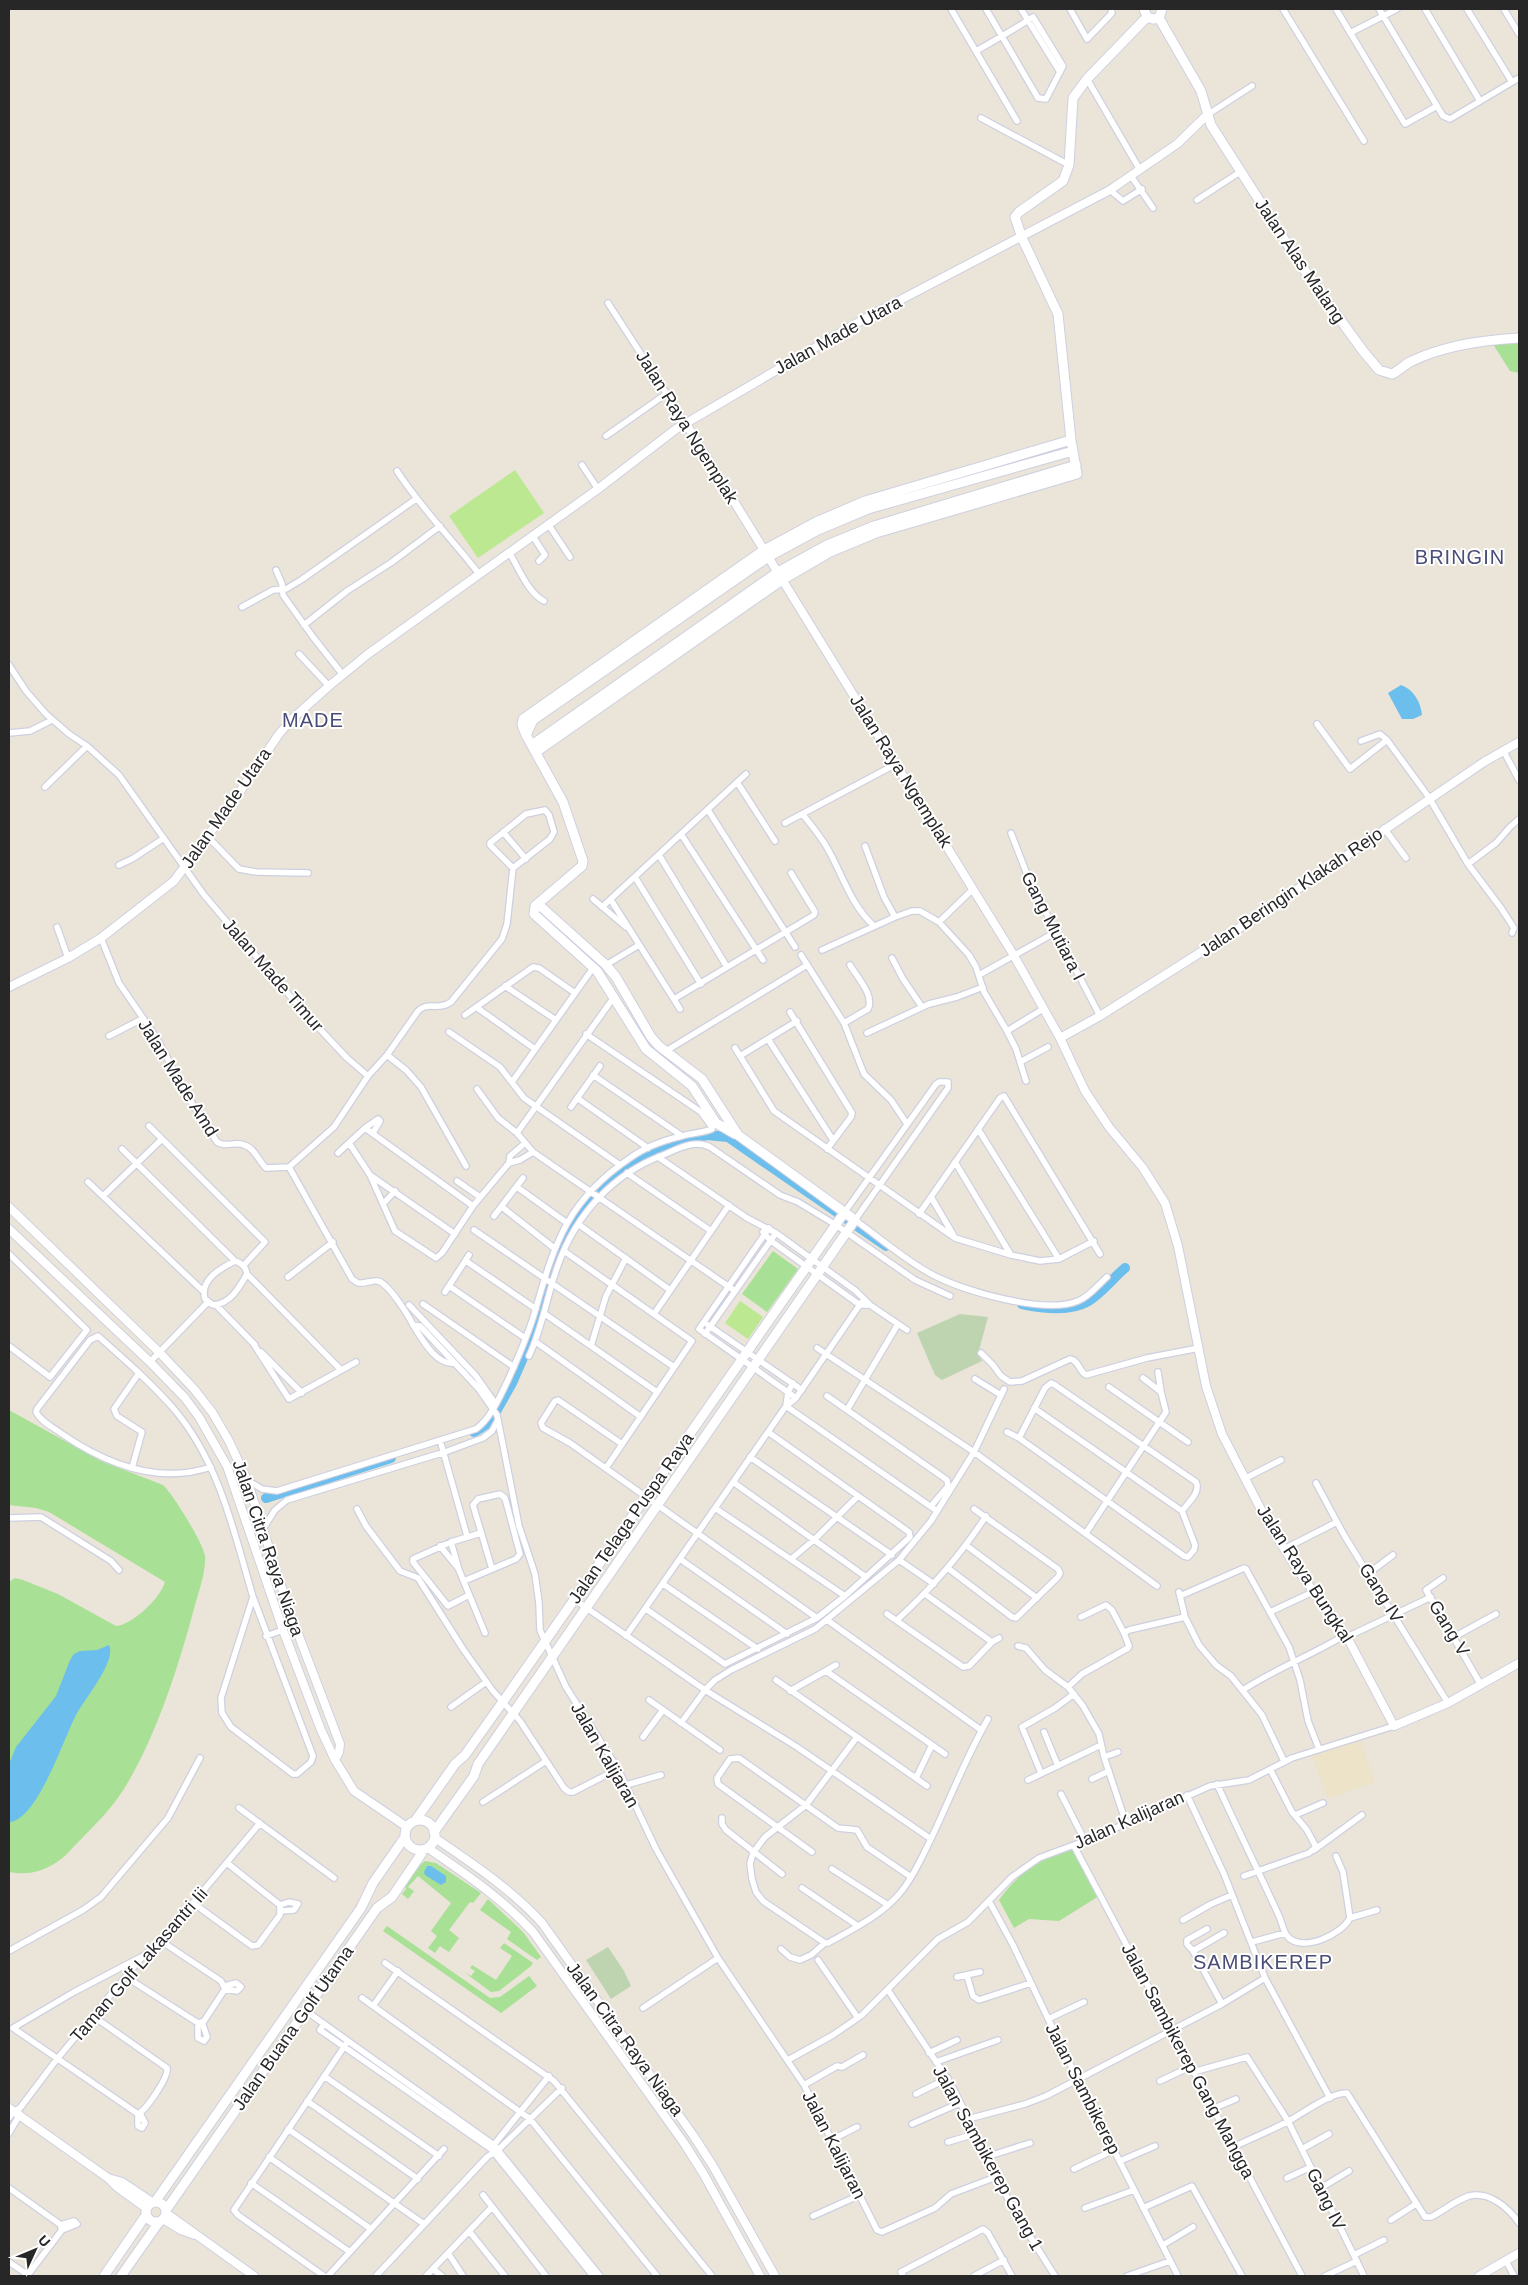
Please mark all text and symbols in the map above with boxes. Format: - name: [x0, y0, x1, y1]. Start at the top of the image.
- street label: Jalan Alas Malang: [1251, 195, 1349, 327]
- street label: Jalan Made Utara: [771, 291, 906, 378]
- street label: Jalan Raya Ngemplak: [632, 347, 743, 508]
- district label: BRINGIN: [1415, 546, 1505, 568]
- street label: Jalan Raya Ngemplak: [846, 691, 957, 852]
- district label: MADE: [282, 709, 344, 731]
- street label: Jalan Made Utara: [177, 743, 276, 872]
- street label: Jalan Beringin Klakah Rejo: [1196, 823, 1386, 961]
- street label: Gang Mutiara I: [1017, 868, 1089, 984]
- street label: Jalan Made Timur: [219, 914, 327, 1036]
- street label: Jalan Made Amd: [134, 1016, 222, 1140]
- street label: Jalan Telaga Puspa Raya: [564, 1428, 698, 1607]
- street label: Jalan Citra Raya Niaga: [228, 1457, 308, 1640]
- street label: Jalan Raya Bungkal: [1253, 1501, 1357, 1647]
- street label: Gang IV: [1355, 1560, 1407, 1626]
- street label: Gang V: [1425, 1597, 1473, 1659]
- street label: Jalan Kalijaran: [567, 1699, 643, 1811]
- street label: Jalan Kalijaran: [1071, 1787, 1187, 1853]
- street label: Taman Golf Lakasantri Iii: [66, 1884, 212, 2046]
- street label: Jalan Sambikerep Gang Mangga: [1117, 1940, 1259, 2183]
- street label: Jalan Buana Golf Utama: [229, 1941, 358, 2114]
- district label: SAMBIKEREP: [1193, 1951, 1333, 1973]
- street label: Jalan Citra Raya Niaga: [563, 1958, 688, 2121]
- street label: Jalan Sambikerep: [1041, 2020, 1125, 2158]
- street label: Jalan Sambikerep Gang 1: [929, 2062, 1047, 2254]
- street label: Jalan Kalijaran: [798, 2088, 870, 2202]
- street label: Gang IV: [1303, 2165, 1349, 2233]
- north arrow: [10, 2225, 60, 2275]
- text: U: [35, 2232, 54, 2250]

